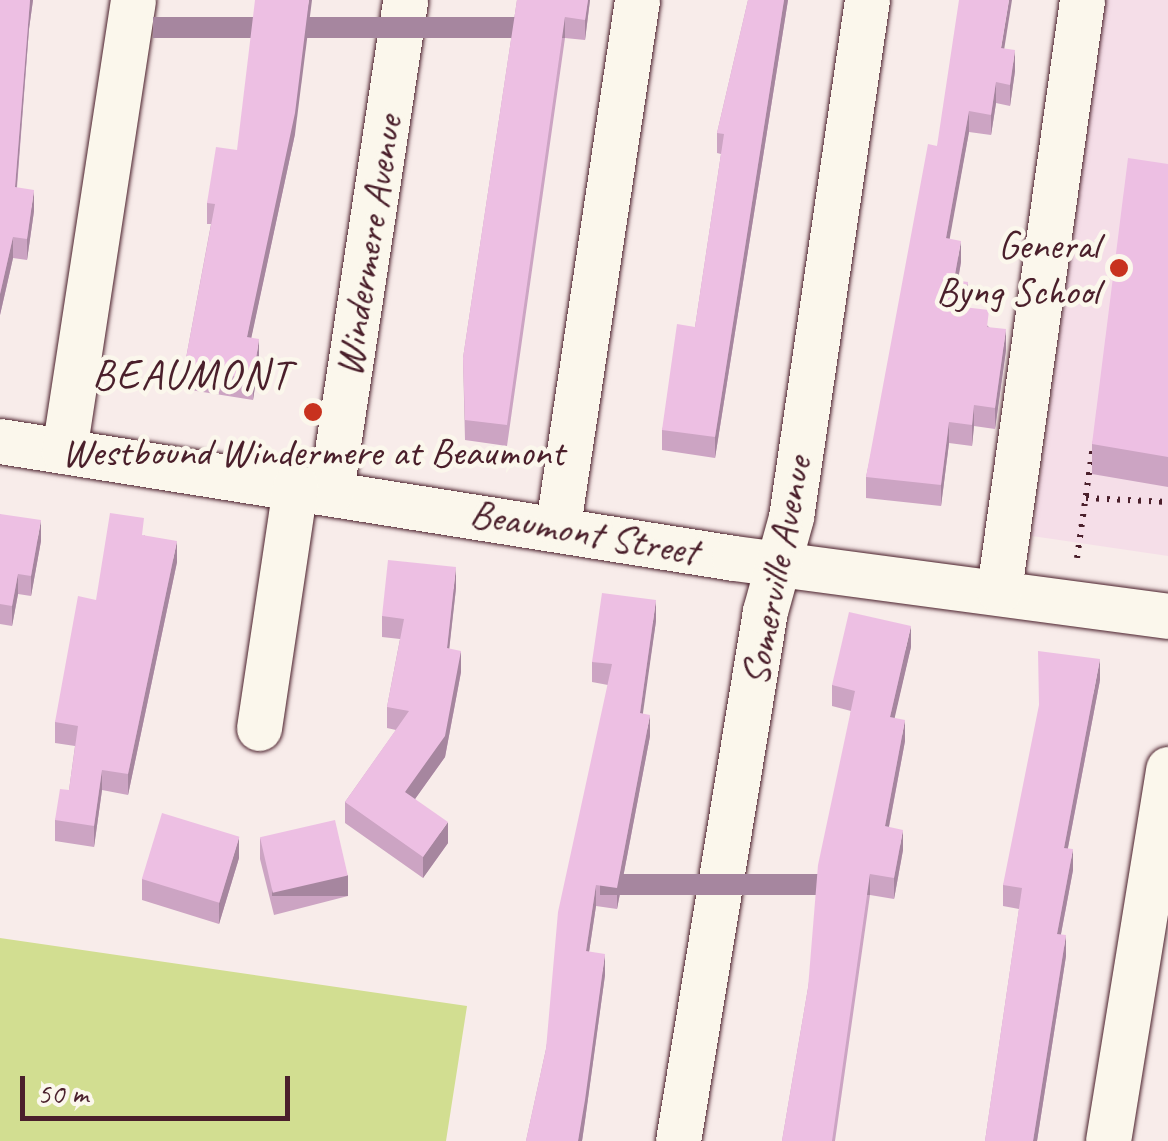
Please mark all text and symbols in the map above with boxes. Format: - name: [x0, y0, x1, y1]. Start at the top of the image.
- street label: Windermere Avenue: [324, 112, 412, 380]
- place label: General Byng School: [937, 221, 1099, 315]
- marker: General Byng School: [1108, 257, 1130, 279]
- district label: BEAUMONT: [93, 350, 291, 400]
- marker: Westbound Windermere at Beaumont: [302, 401, 324, 423]
- place label: Westbound Windermere at Beaumont: [61, 428, 565, 476]
- street label: Somerville Avenue: [730, 453, 822, 689]
- street label: Beaumont Street: [467, 488, 701, 576]
- scale bar: [25, 1056, 295, 1118]
- text: 50 m: [37, 1074, 88, 1112]

